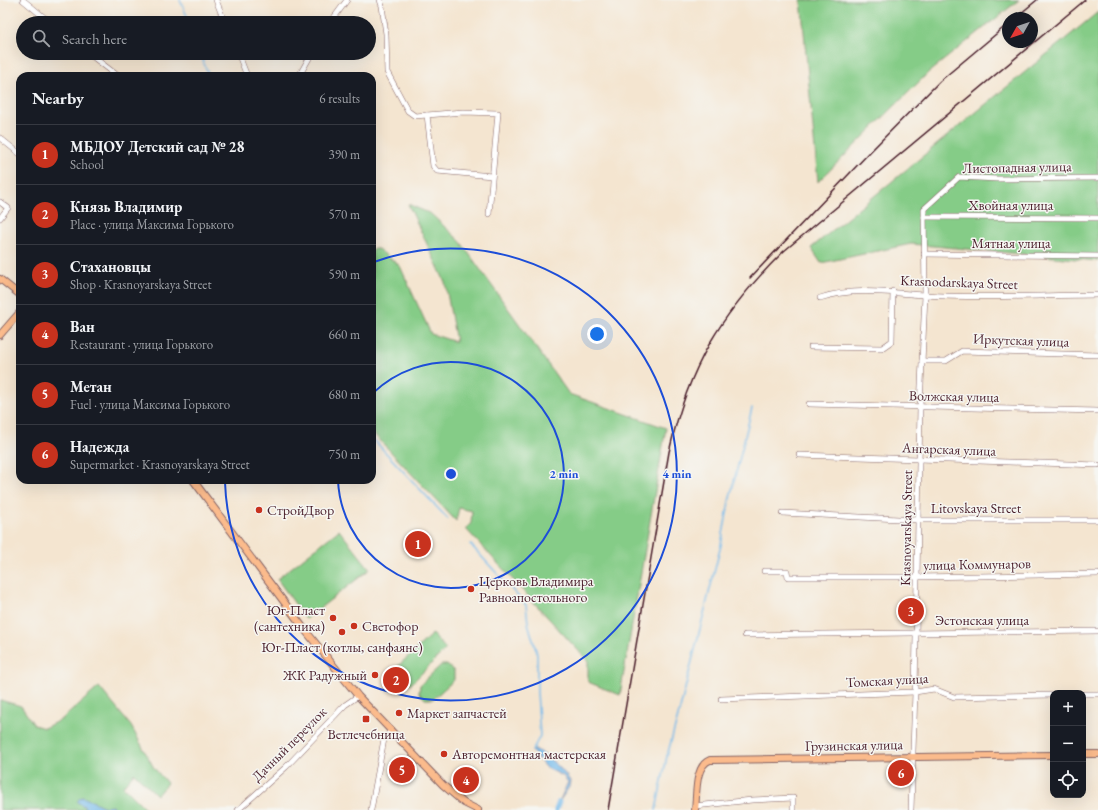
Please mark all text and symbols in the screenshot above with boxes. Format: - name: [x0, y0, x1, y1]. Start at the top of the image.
- north arrow: [1002, 12, 1038, 48]
- search box: [16, 16, 376, 60]
- icon: search: [30, 27, 52, 49]
- text: Search here: [62, 29, 127, 48]
- text: Nearby: [32, 87, 84, 109]
- text: 6 results: [319, 90, 360, 107]
- text: МБДОУ Детский сад № 28: [70, 137, 244, 156]
- text: 1: [42, 146, 48, 163]
- text: 390 m: [329, 146, 360, 163]
- text: School: [70, 156, 104, 173]
- street label: Листопадная улица: [962, 157, 1072, 177]
- street label: Хвойная улица: [968, 196, 1054, 214]
- text: Князь Владимир: [70, 197, 182, 216]
- text: 2: [42, 206, 48, 223]
- text: 570 m: [329, 206, 360, 223]
- text: Place · улица Максима Горького: [70, 216, 234, 233]
- street label: Мятная улица: [971, 234, 1051, 252]
- text: Стахановцы: [70, 257, 151, 276]
- text: 3: [42, 266, 48, 283]
- text: 590 m: [329, 266, 360, 283]
- street label: Krasnodarskaya Street: [900, 271, 1019, 293]
- text: Shop · Krasnoyarskaya Street: [70, 276, 212, 293]
- text: Ван: [70, 317, 95, 336]
- your location: [587, 324, 607, 344]
- text: 4: [42, 326, 48, 343]
- text: 660 m: [329, 326, 360, 343]
- street label: Иркутская улица: [973, 329, 1070, 351]
- text: Restaurant · улица Горького: [70, 336, 213, 353]
- text: Метан: [70, 377, 112, 396]
- text: 5: [42, 386, 48, 403]
- text: 680 m: [329, 386, 360, 403]
- street label: Волжская улица: [909, 386, 1000, 406]
- text: Fuel · улица Максима Горького: [70, 396, 230, 413]
- text: Надежда: [70, 437, 129, 456]
- street label: Ангарская улица: [901, 438, 997, 460]
- text: 6: [42, 446, 48, 463]
- text: 750 m: [329, 446, 360, 463]
- text: Supermarket · Krasnoyarskaya Street: [70, 456, 250, 473]
- text: 2 min: [549, 466, 579, 482]
- text: 4 min: [662, 466, 692, 482]
- centre of rings: [444, 467, 458, 481]
- street label: Krasnoyarskaya Street: [896, 469, 916, 586]
- street label: Litovskaya Street: [931, 499, 1022, 517]
- place label: СтройДвор: [267, 501, 334, 519]
- marker: СтройДвор: [254, 505, 264, 515]
- pin: 1: [405, 529, 431, 559]
- street label: улица Коммунаров: [923, 554, 1031, 574]
- place label: Церковь Владимира Равноапостольного: [479, 572, 594, 606]
- marker: Церковь Владимира Равноапостольного: [466, 584, 476, 594]
- pin: 3: [898, 596, 924, 626]
- place label: Юг-Пласт (сантехника): [254, 601, 325, 635]
- street label: Эстонская улица: [935, 611, 1029, 629]
- marker: Юг-Пласт (сантехника): [328, 613, 338, 623]
- place label: Светофор: [362, 617, 418, 635]
- marker: Светофор: [349, 621, 359, 631]
- marker: Юг-Пласт (котлы, санфаянс): [337, 627, 347, 637]
- place label: Юг-Пласт (котлы, санфаянс): [261, 638, 423, 656]
- pin: 2: [383, 665, 409, 695]
- place label: ЖК Радужный: [282, 666, 368, 684]
- street label: Томская улица: [845, 669, 929, 691]
- marker: ЖК Радужный: [370, 670, 380, 680]
- map controls: [1050, 690, 1086, 798]
- button: +: [1050, 690, 1086, 726]
- street label: Дачный переулок: [248, 702, 331, 785]
- place label: Маркет запчастей: [407, 704, 507, 722]
- marker: Маркет запчастей: [394, 708, 404, 718]
- marker: Ветлечебница: [361, 714, 371, 724]
- place label: Ветлечебница: [327, 725, 405, 743]
- button: −: [1050, 726, 1086, 762]
- street label: Грузинская улица: [805, 735, 904, 755]
- place label: Авторемонтная мастерская: [451, 745, 606, 763]
- marker: Авторемонтная мастерская: [439, 749, 449, 759]
- pin: 5: [389, 755, 415, 785]
- pin: 6: [888, 758, 914, 788]
- button: locate: [1050, 762, 1086, 798]
- pin: 4: [453, 765, 479, 795]

